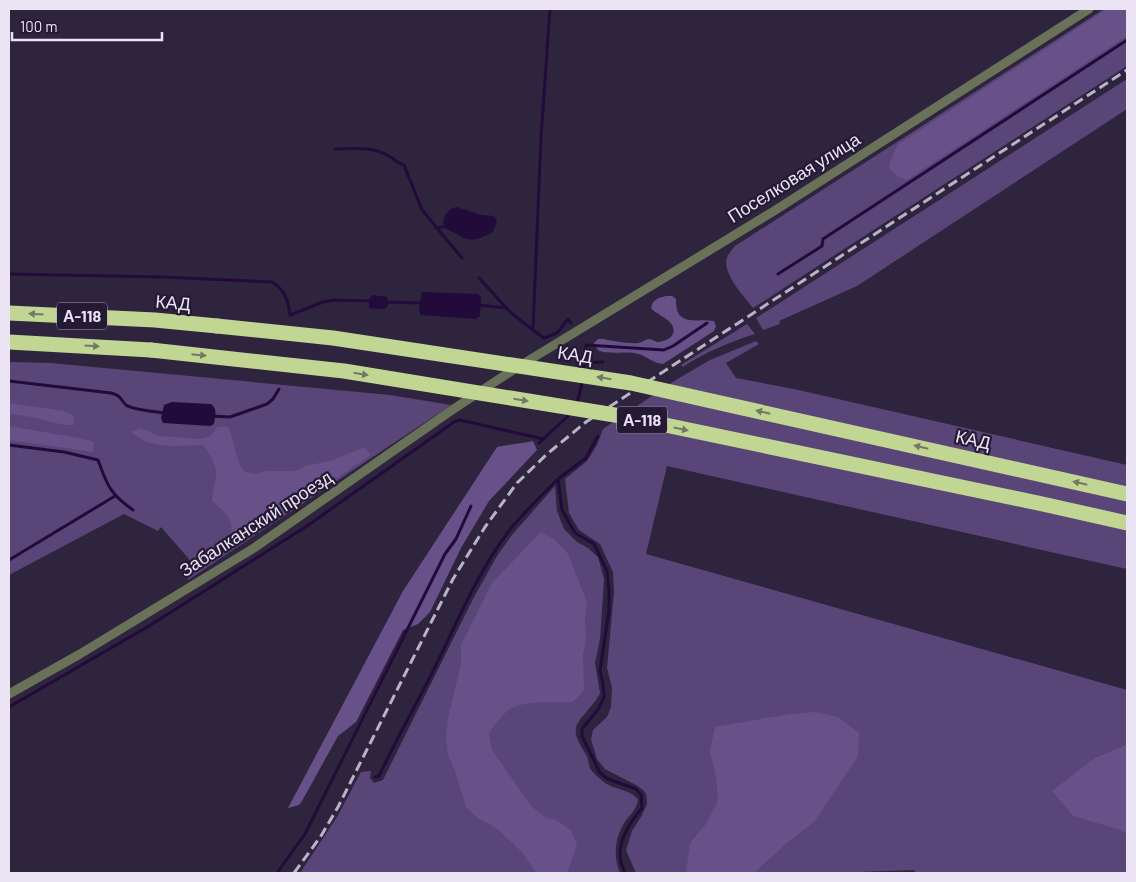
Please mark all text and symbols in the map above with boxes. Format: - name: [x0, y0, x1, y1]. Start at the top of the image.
- scale bar: [12, 10, 162, 42]
- text: 100 m: [20, 17, 58, 35]
- street label: Поселковая улица: [723, 127, 865, 227]
- street label: КАД: [155, 290, 192, 314]
- road number: А-118: [57, 302, 107, 330]
- one-way arrow: [28, 310, 44, 318]
- street label: КАД: [556, 340, 594, 368]
- one-way arrow: [85, 342, 101, 350]
- one-way arrow: [192, 351, 208, 359]
- one-way arrow: [353, 370, 369, 378]
- one-way arrow: [595, 374, 611, 382]
- one-way arrow: [514, 396, 530, 404]
- road number: А-118: [617, 406, 667, 434]
- one-way arrow: [755, 408, 770, 416]
- street label: КАД: [954, 424, 993, 454]
- one-way arrow: [674, 425, 690, 433]
- one-way arrow: [913, 443, 929, 451]
- street label: Забалканский проезд: [175, 465, 336, 581]
- one-way arrow: [1072, 479, 1087, 487]

